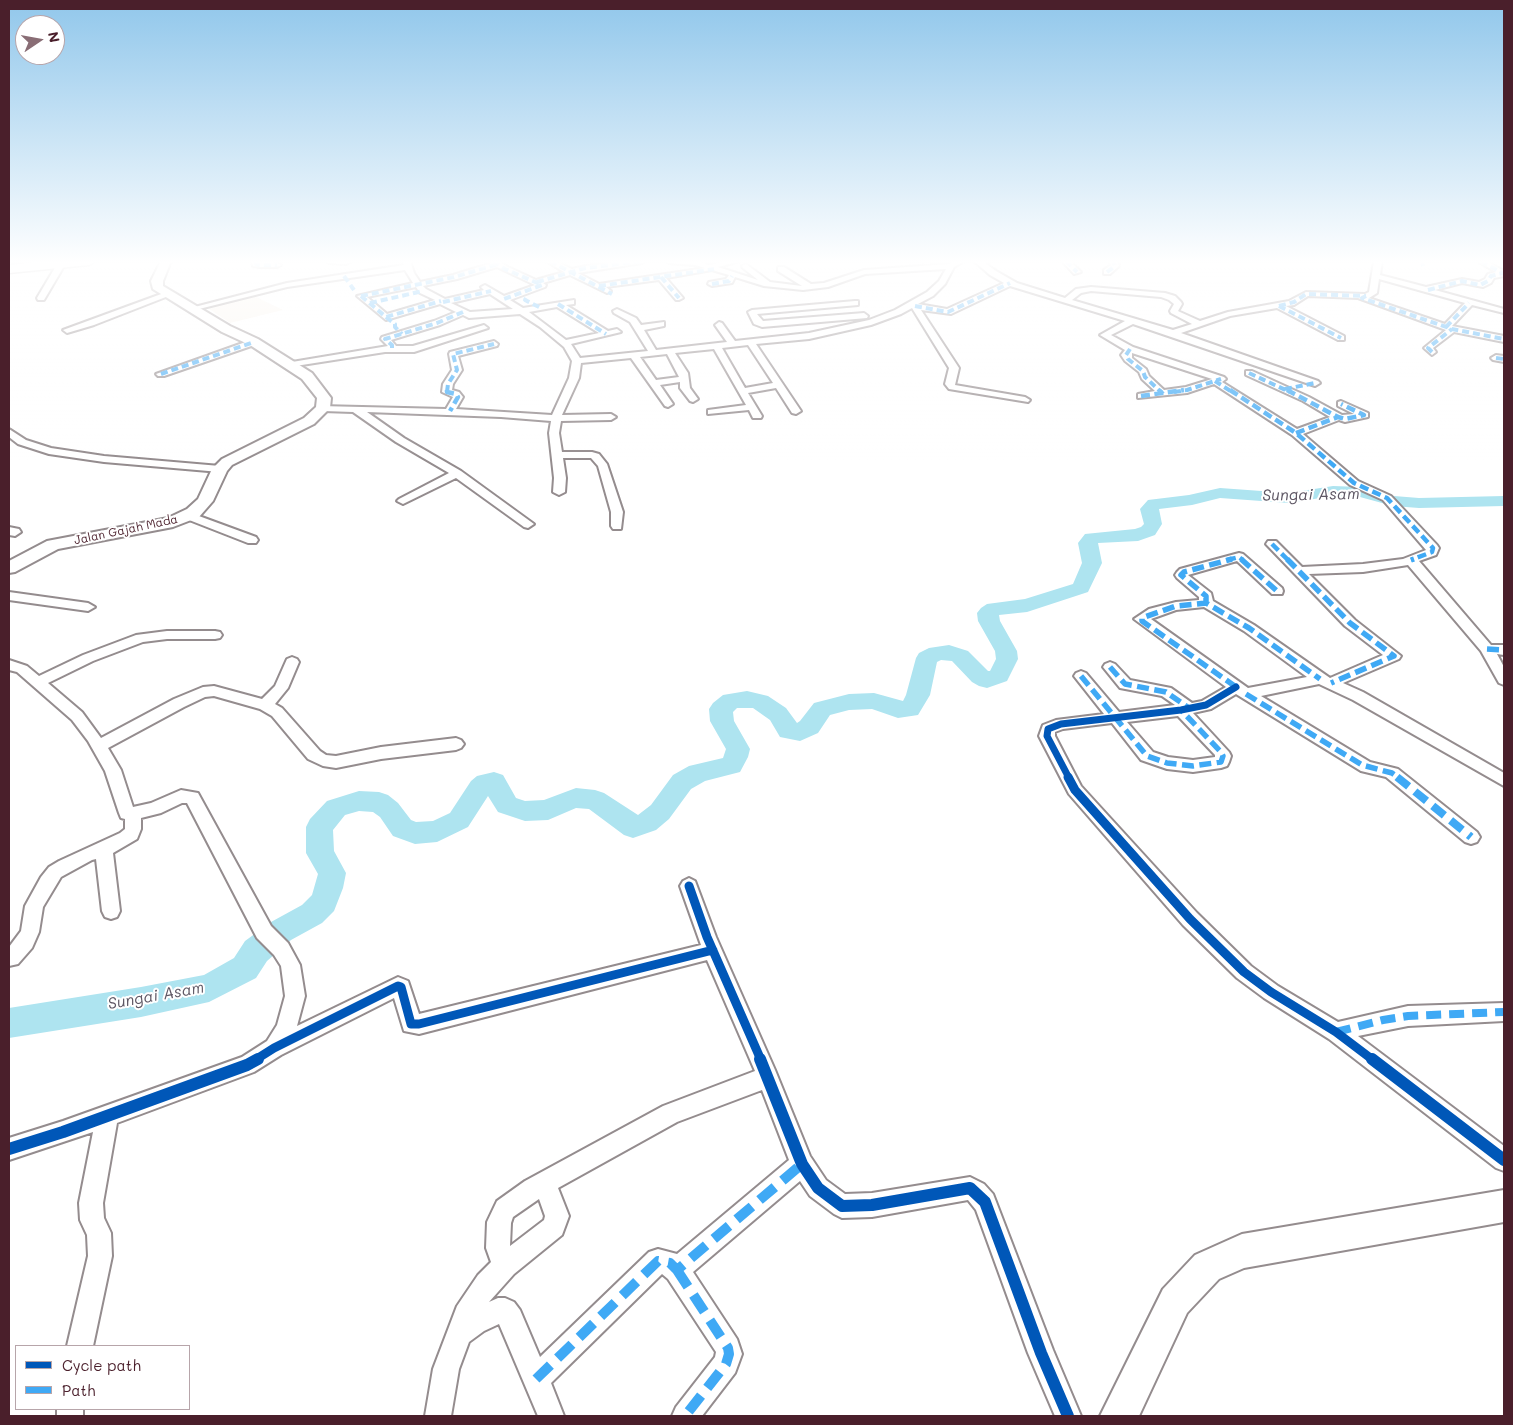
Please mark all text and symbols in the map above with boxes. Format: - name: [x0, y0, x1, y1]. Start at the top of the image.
- north arrow: [15, 15, 65, 65]
- text: N: [44, 30, 65, 44]
- water label: Sungai Asam: [1262, 485, 1360, 505]
- street label: Jalan Gajah Mada: [73, 512, 179, 548]
- water label: Sungai Asam: [106, 978, 206, 1014]
- legend: [15, 1345, 190, 1410]
- text: Cycle path: [62, 1355, 141, 1375]
- text: Path: [62, 1380, 96, 1400]

